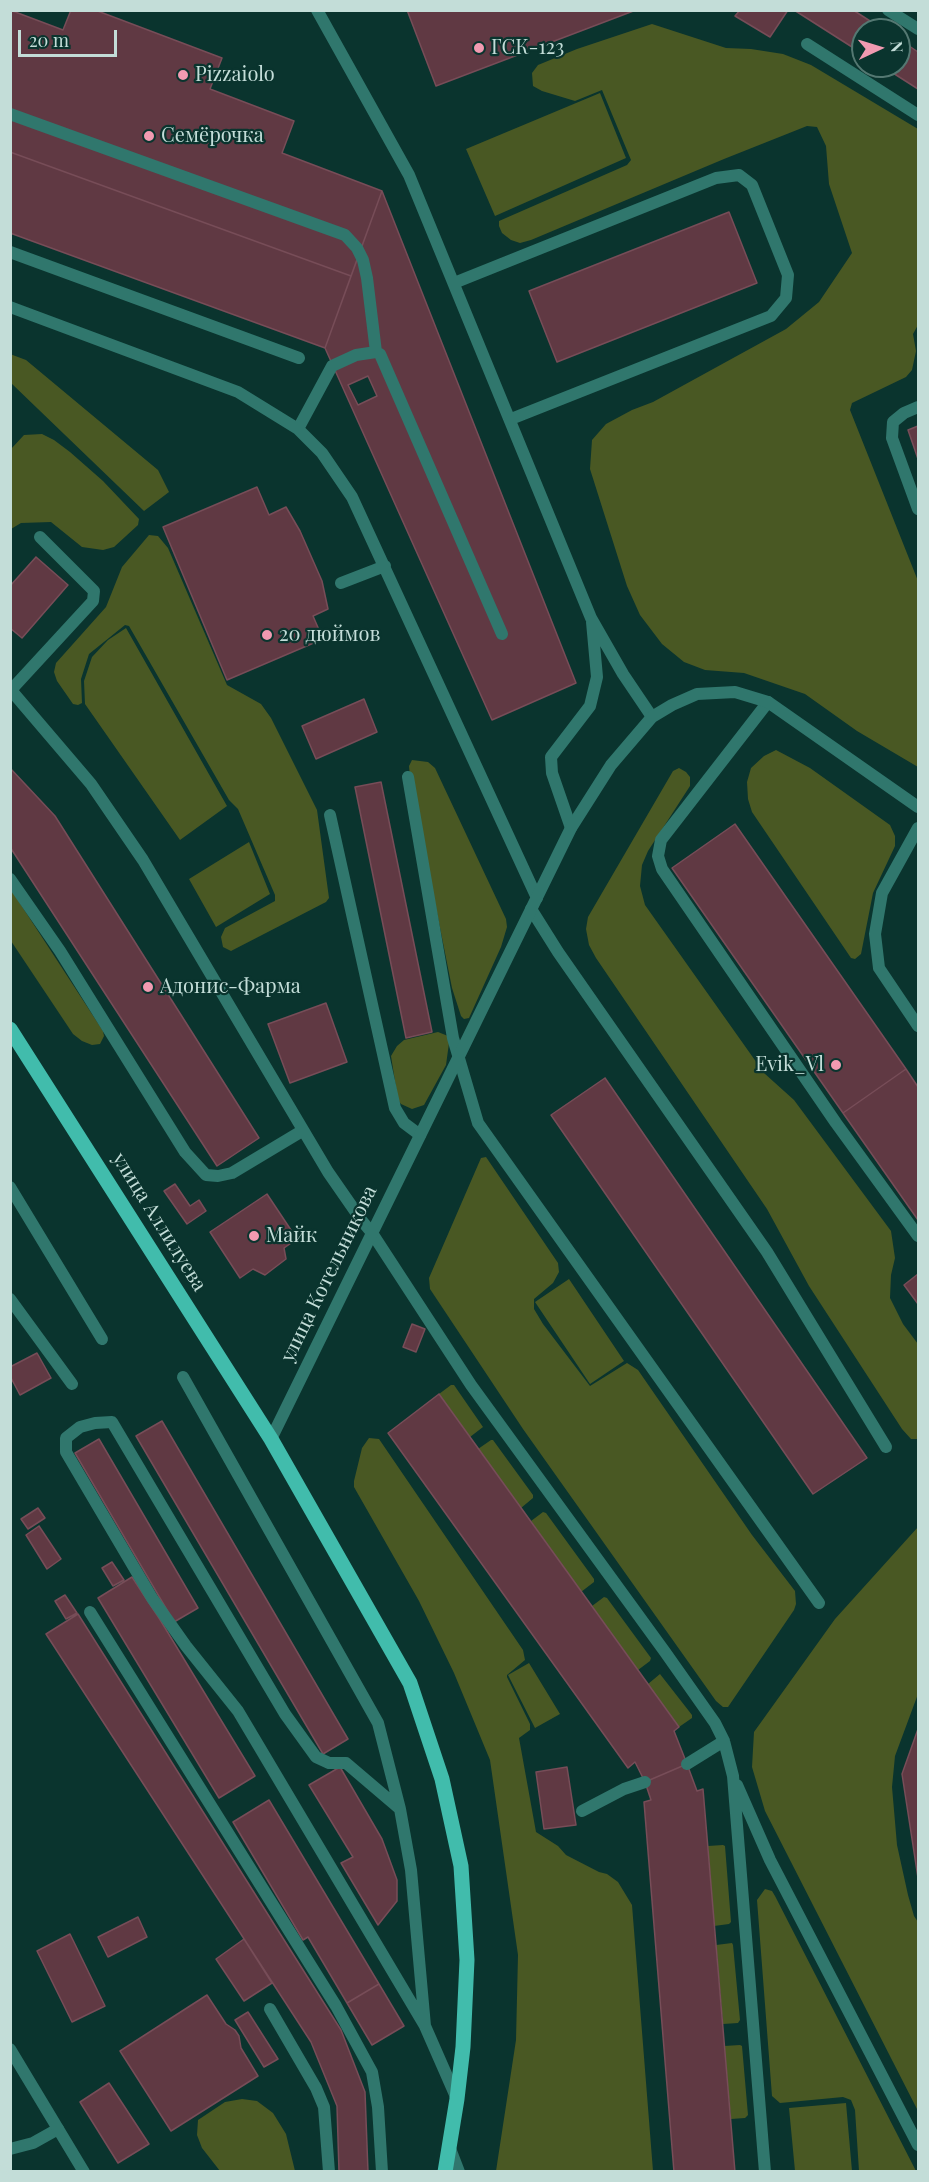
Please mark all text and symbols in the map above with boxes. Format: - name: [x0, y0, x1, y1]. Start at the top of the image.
- scale bar: [21, 18, 120, 56]
- north arrow: [851, 18, 911, 78]
- text: 20 m: [29, 28, 69, 52]
- place label: ГСК-123: [491, 36, 564, 60]
- text: N: [887, 40, 908, 53]
- marker: ГСК-123: [472, 41, 486, 55]
- place label: Pizzaiolo: [195, 63, 275, 87]
- marker: Pizzaiolo: [176, 68, 190, 82]
- place label: Семёрочка: [161, 124, 264, 148]
- marker: Семёрочка: [142, 129, 156, 143]
- place label: 20 дюймов: [279, 623, 380, 647]
- marker: 20 дюймов: [260, 628, 274, 642]
- place label: Адонис-Фарма: [160, 975, 301, 999]
- marker: Адонис-Фарма: [141, 980, 155, 994]
- place label: Evik_Vl: [755, 1053, 824, 1077]
- marker: Evik_Vl: [829, 1058, 843, 1072]
- street label: улица Аллилуева: [107, 1148, 211, 1296]
- street label: улица Котельникова: [276, 1182, 382, 1366]
- place label: Майк: [266, 1224, 317, 1248]
- marker: Майк: [247, 1229, 261, 1243]

